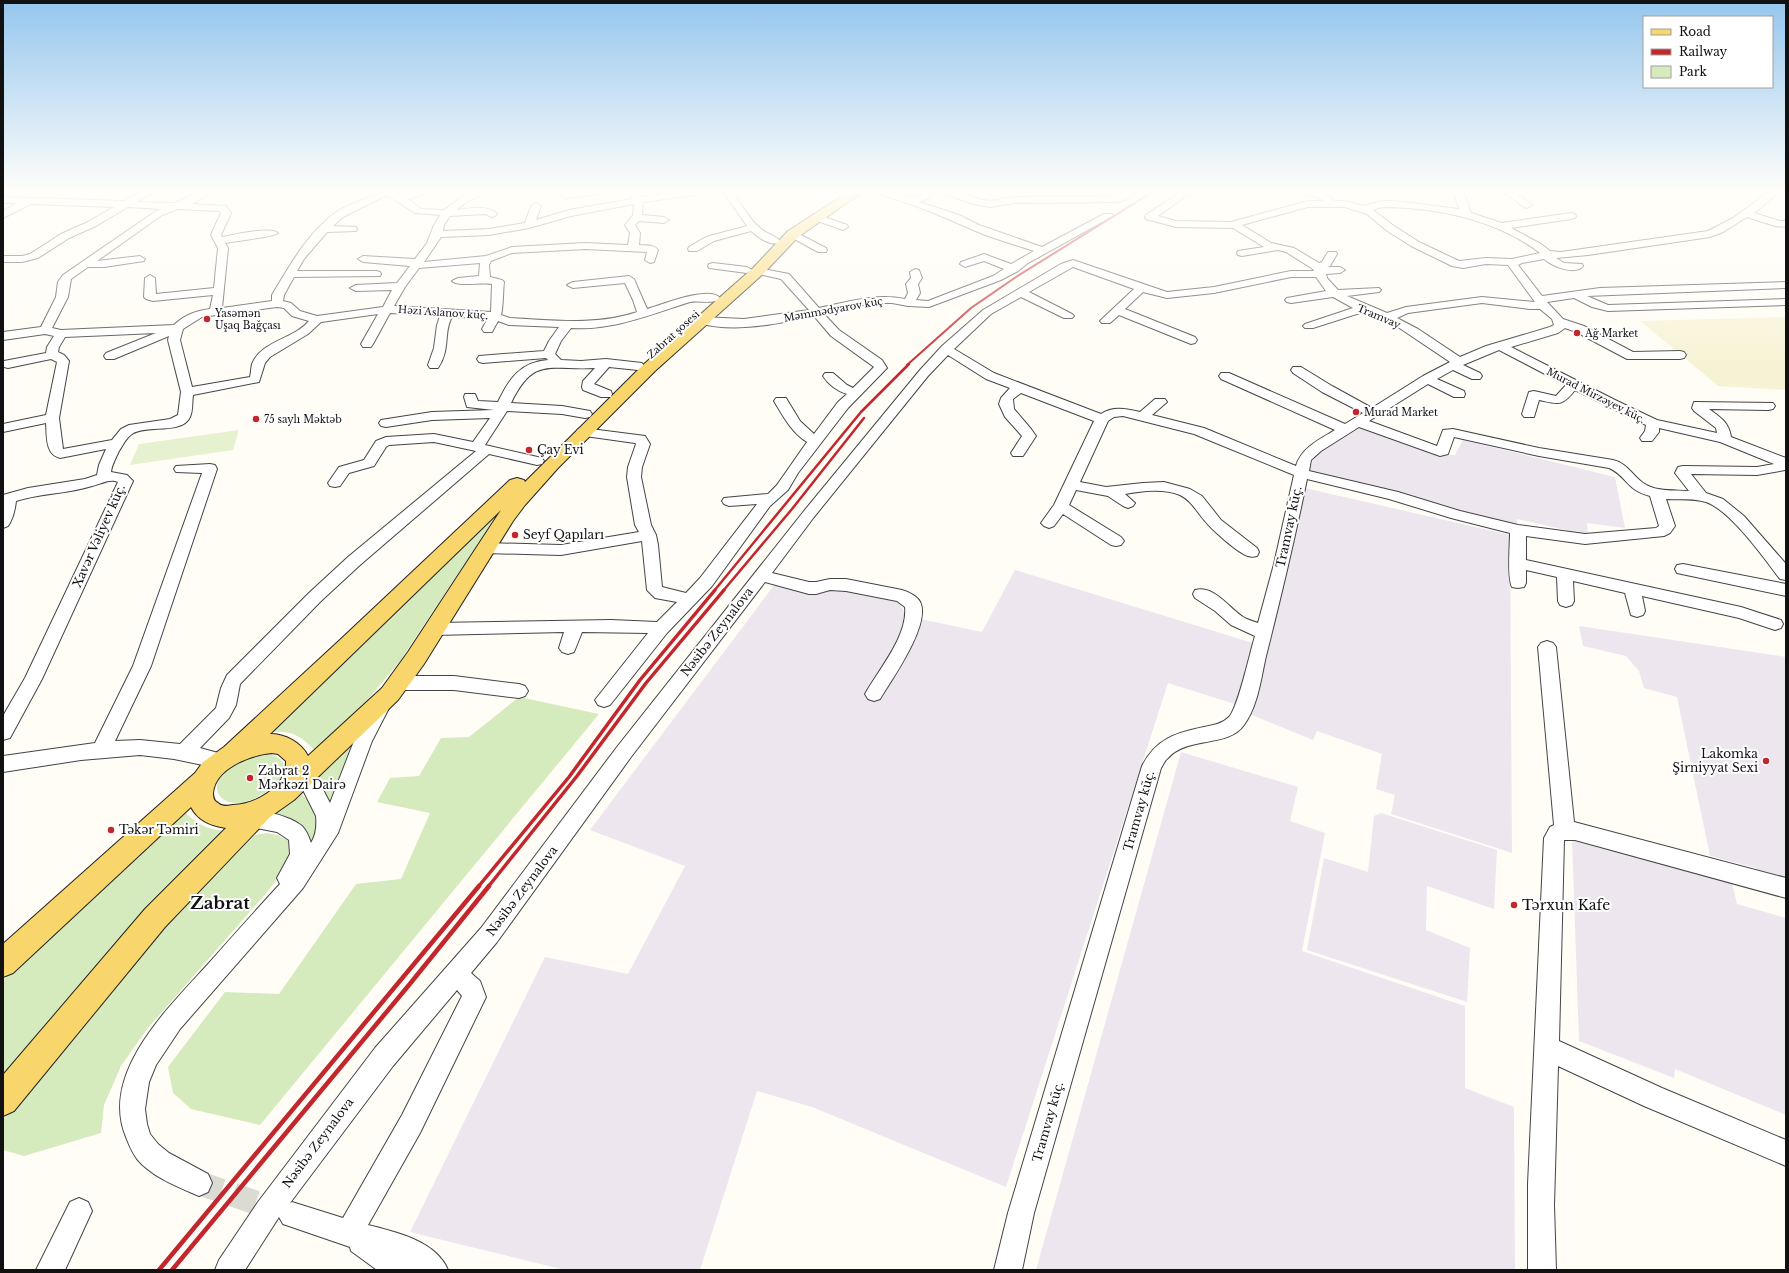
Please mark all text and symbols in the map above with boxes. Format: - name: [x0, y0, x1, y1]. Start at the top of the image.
- legend: [1643, 16, 1773, 88]
- text: Road: [1679, 24, 1711, 39]
- text: Railway: [1679, 44, 1728, 59]
- text: Park: [1679, 64, 1707, 79]
- street label: Məmmədyarov küç: [783, 294, 884, 325]
- street label: Tramvay: [1355, 302, 1403, 332]
- street label: Həzi Aslanov küç.: [398, 303, 488, 322]
- place label: Yasəmən Uşaq Bağçası: [214, 307, 281, 332]
- street label: Zabrat şosesi: [644, 307, 703, 361]
- marker: Yasəmən Uşaq Bağçası: [202, 314, 212, 324]
- place label: Ağ Market: [1584, 327, 1638, 340]
- marker: Ağ Market: [1572, 328, 1582, 338]
- street label: Murad Mirzəyev küç.: [1544, 365, 1647, 426]
- place label: Murad Market: [1364, 406, 1438, 419]
- marker: Murad Market: [1351, 407, 1361, 417]
- place label: 75 saylı Məktəb: [264, 413, 342, 426]
- marker: 75 saylı Məktəb: [251, 414, 261, 424]
- place label: Çay Evi: [537, 442, 584, 457]
- marker: Çay Evi: [524, 445, 534, 455]
- street label: Xavər Vəliyev küç.: [69, 482, 128, 590]
- street label: Tramvay küç.: [1273, 485, 1304, 569]
- place label: Seyf Qapıları: [523, 527, 604, 542]
- marker: Seyf Qapıları: [510, 530, 520, 540]
- street label: Nəsibə Zeynalova: [677, 584, 756, 679]
- place label: Lakomka Şirniyyat Sexi: [1672, 746, 1758, 775]
- marker: Lakomka Şirniyyat Sexi: [1761, 756, 1771, 766]
- place label: Zabrat 2 Mərkəzi Dairə: [258, 763, 346, 792]
- street label: Tramvay küç.: [1120, 769, 1157, 853]
- marker: Zabrat 2 Mərkəzi Dairə: [245, 773, 255, 783]
- place label: Təkər Təmiri: [119, 822, 199, 837]
- marker: Təkər Təmiri: [106, 825, 116, 835]
- street label: Nəsibə Zeynalova: [483, 842, 561, 939]
- district label: Zabrat: [190, 893, 250, 914]
- place label: Tərxun Kafe: [1522, 896, 1610, 914]
- marker: Tərxun Kafe: [1509, 900, 1519, 910]
- street label: Tramvay küç.: [1029, 1080, 1066, 1164]
- street label: Nəsibə Zeynalova: [279, 1094, 357, 1191]

